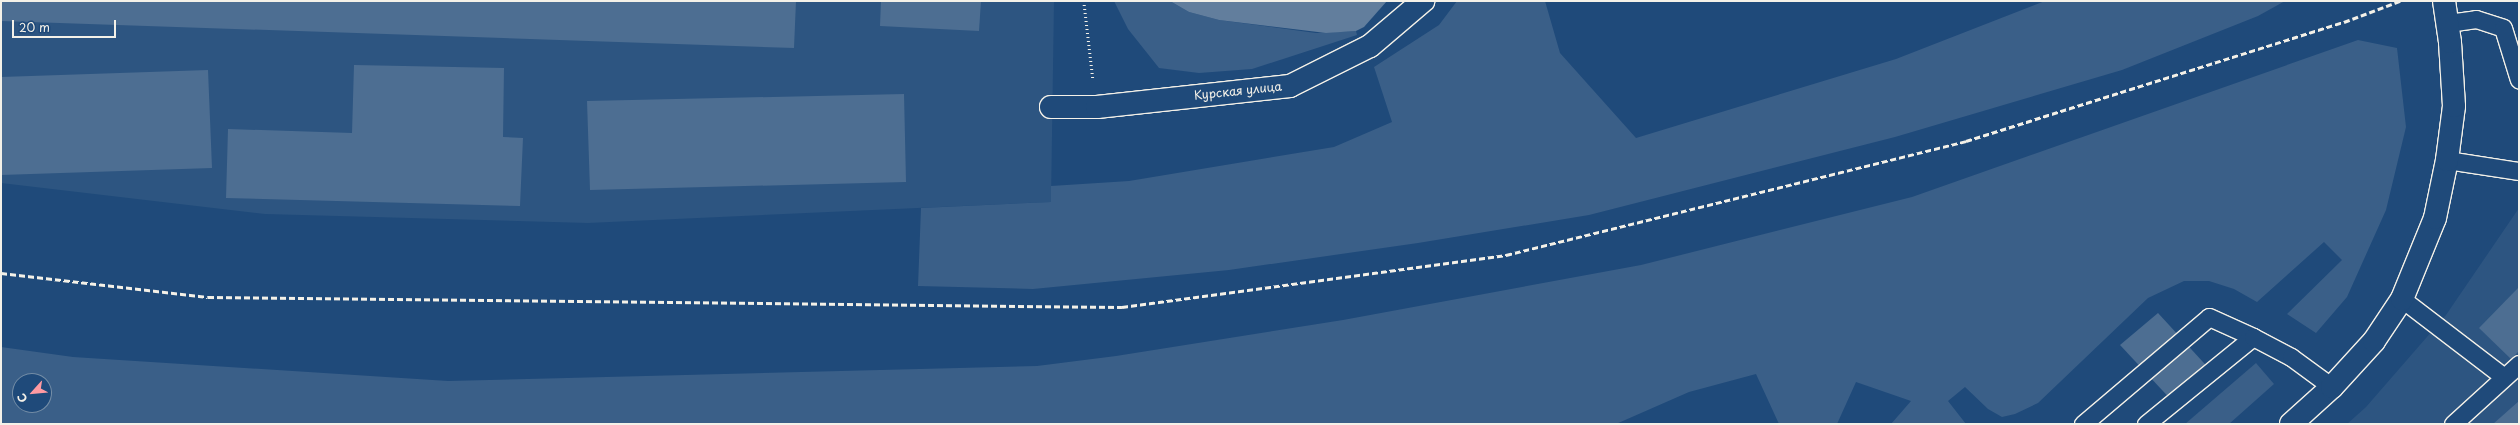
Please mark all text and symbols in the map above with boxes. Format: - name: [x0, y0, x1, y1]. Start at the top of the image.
- scale bar: [14, 12, 118, 38]
- text: 20 m: [19, 18, 50, 36]
- street label: Курская улица: [1193, 79, 1283, 103]
- north arrow: [12, 373, 52, 413]
- text: С: [12, 391, 31, 406]

